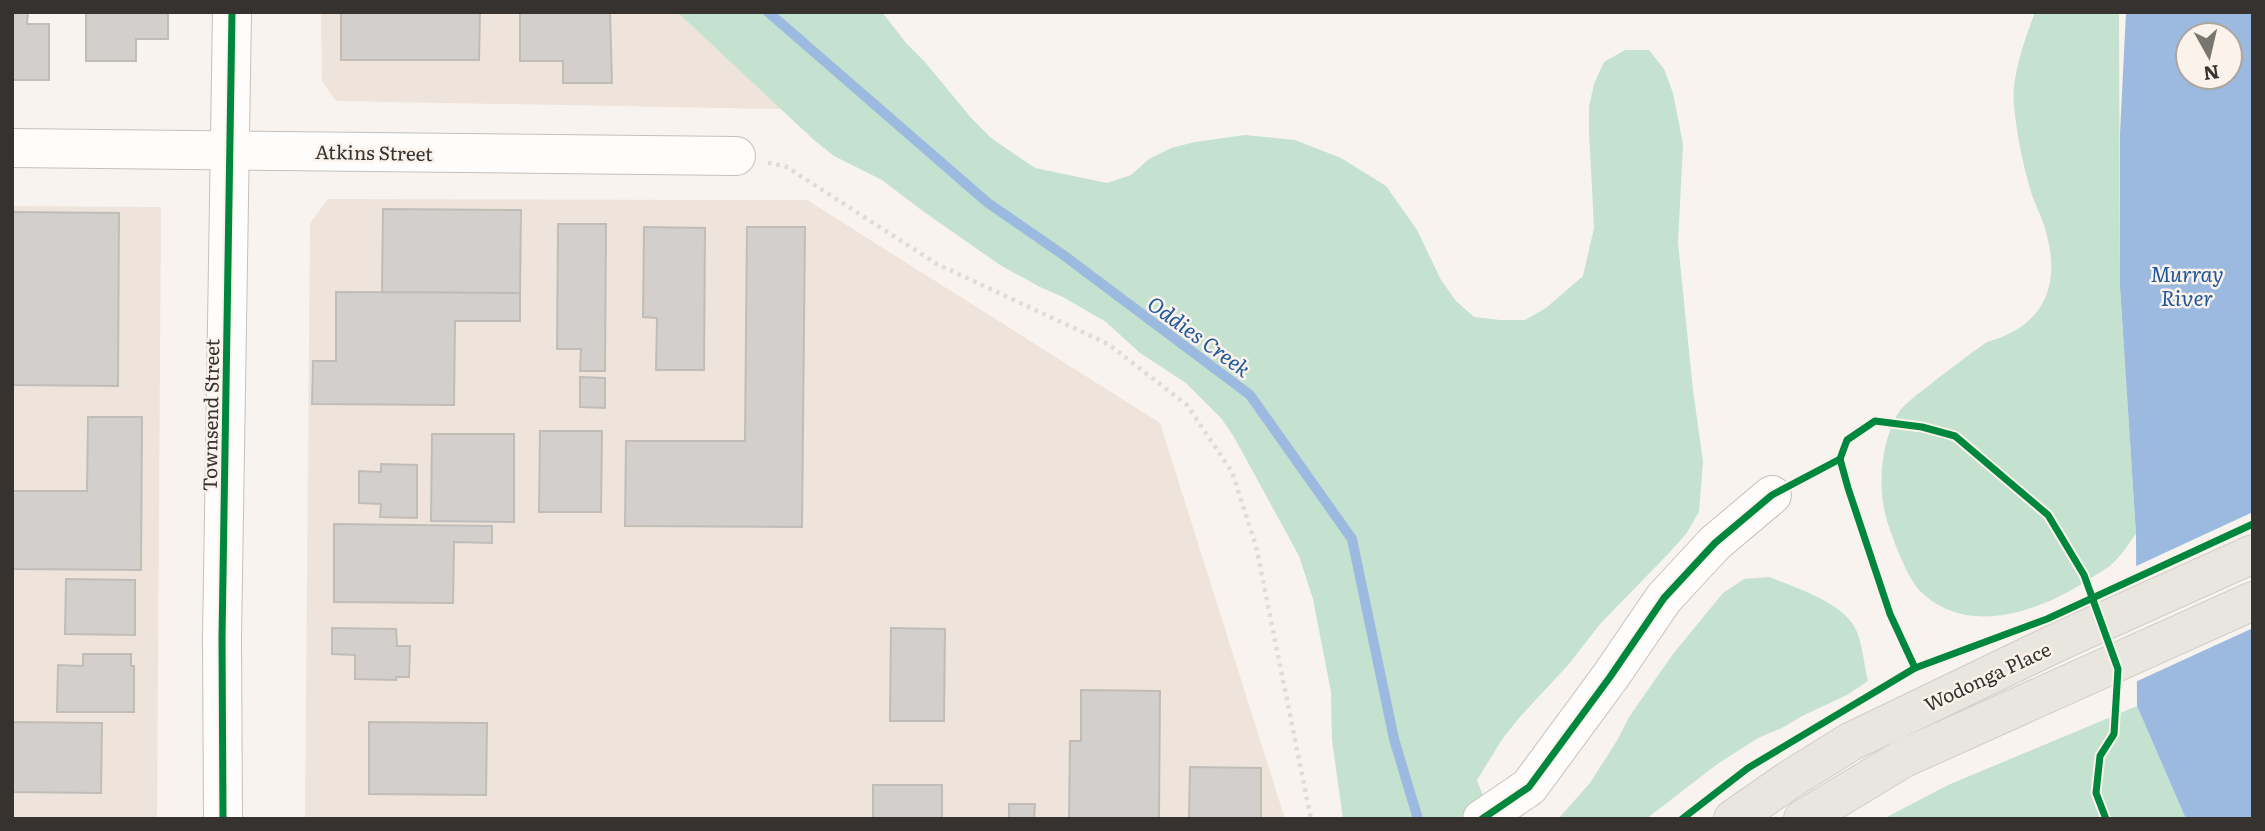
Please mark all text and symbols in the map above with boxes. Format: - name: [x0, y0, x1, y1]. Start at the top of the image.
- north arrow: [2174, 21, 2244, 91]
- text: N: [2202, 59, 2221, 89]
- street label: Atkins Street: [315, 137, 433, 167]
- water label: Murray River: [2151, 257, 2223, 312]
- water label: Oddies Creek: [1142, 287, 1258, 383]
- street label: Townsend Street: [195, 338, 225, 492]
- street label: Wodonga Place: [1919, 634, 2055, 718]

